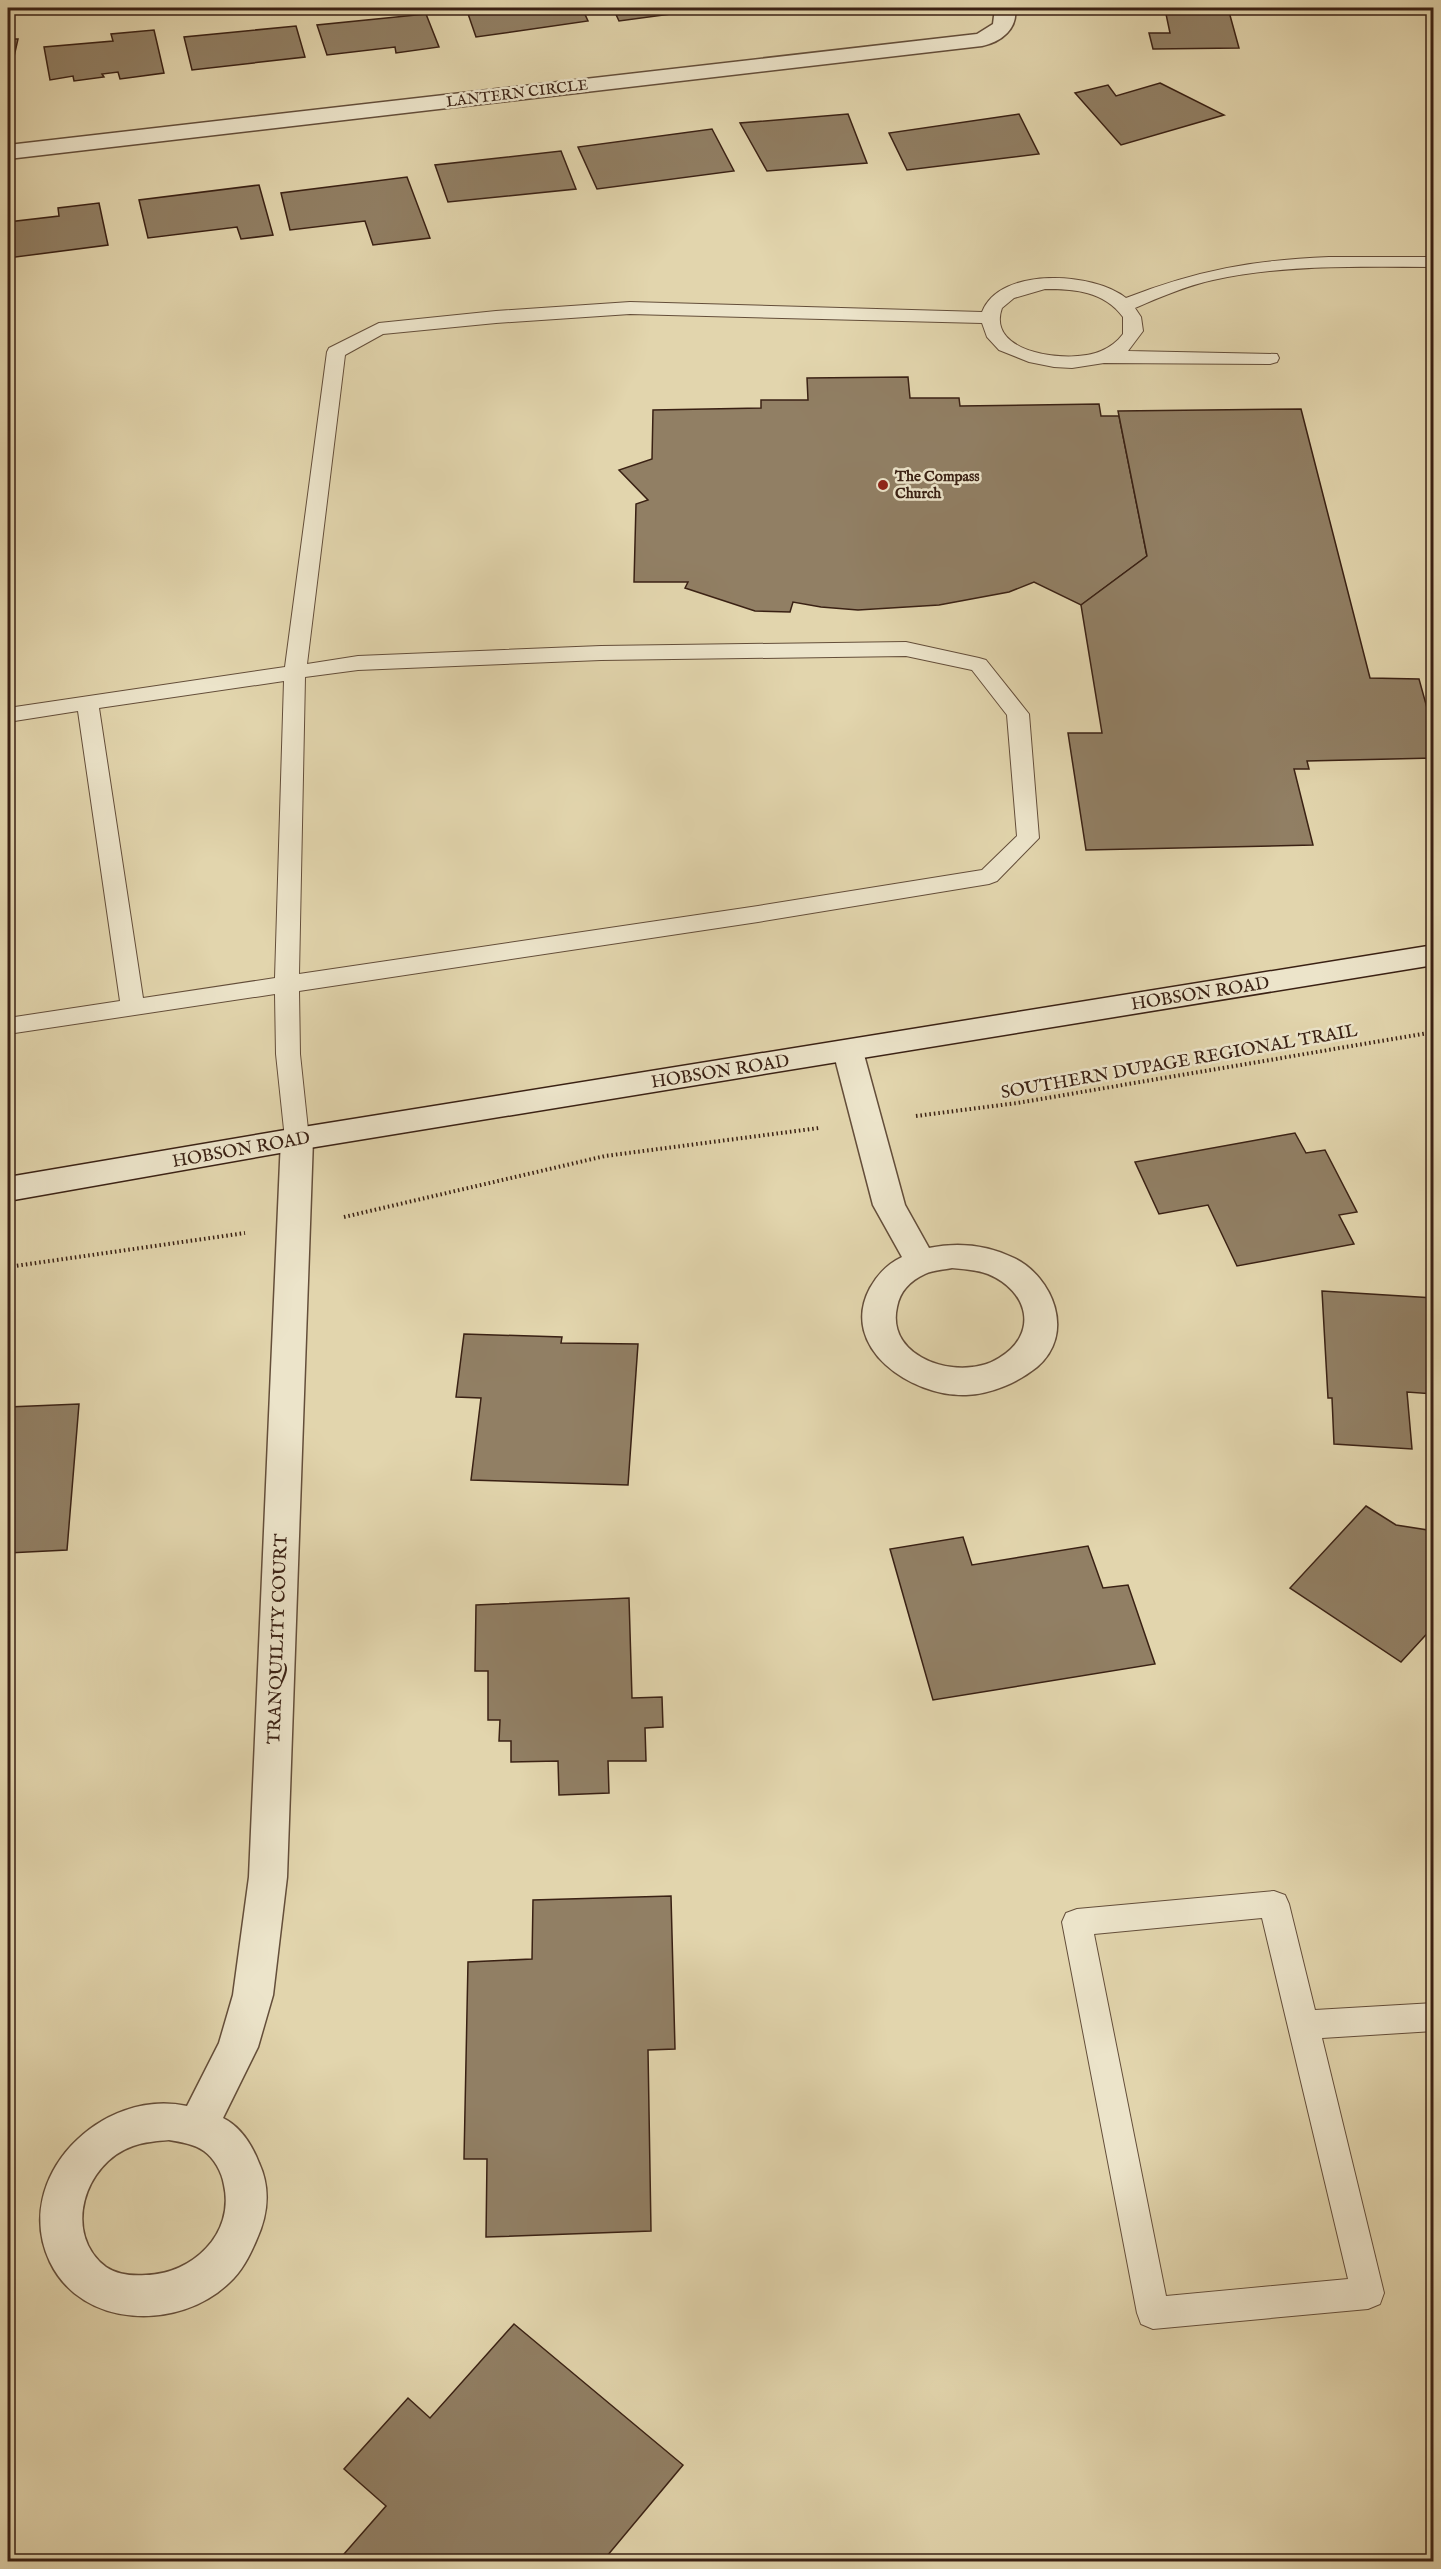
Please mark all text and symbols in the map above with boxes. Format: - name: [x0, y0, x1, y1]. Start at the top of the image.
- street label: LANTERN CIRCLE: [445, 75, 589, 112]
- place label: The Compass Church: [894, 467, 980, 503]
- marker: The Compass Church: [876, 478, 890, 492]
- street label: HOBSON ROAD: [1129, 972, 1271, 1017]
- street label: SOUTHERN DUPAGE REGIONAL TRAIL: [999, 1020, 1360, 1105]
- street label: HOBSON ROAD: [649, 1050, 791, 1095]
- street label: HOBSON ROAD: [170, 1127, 312, 1174]
- street label: TRANQUILITY COURT: [263, 1533, 294, 1745]

